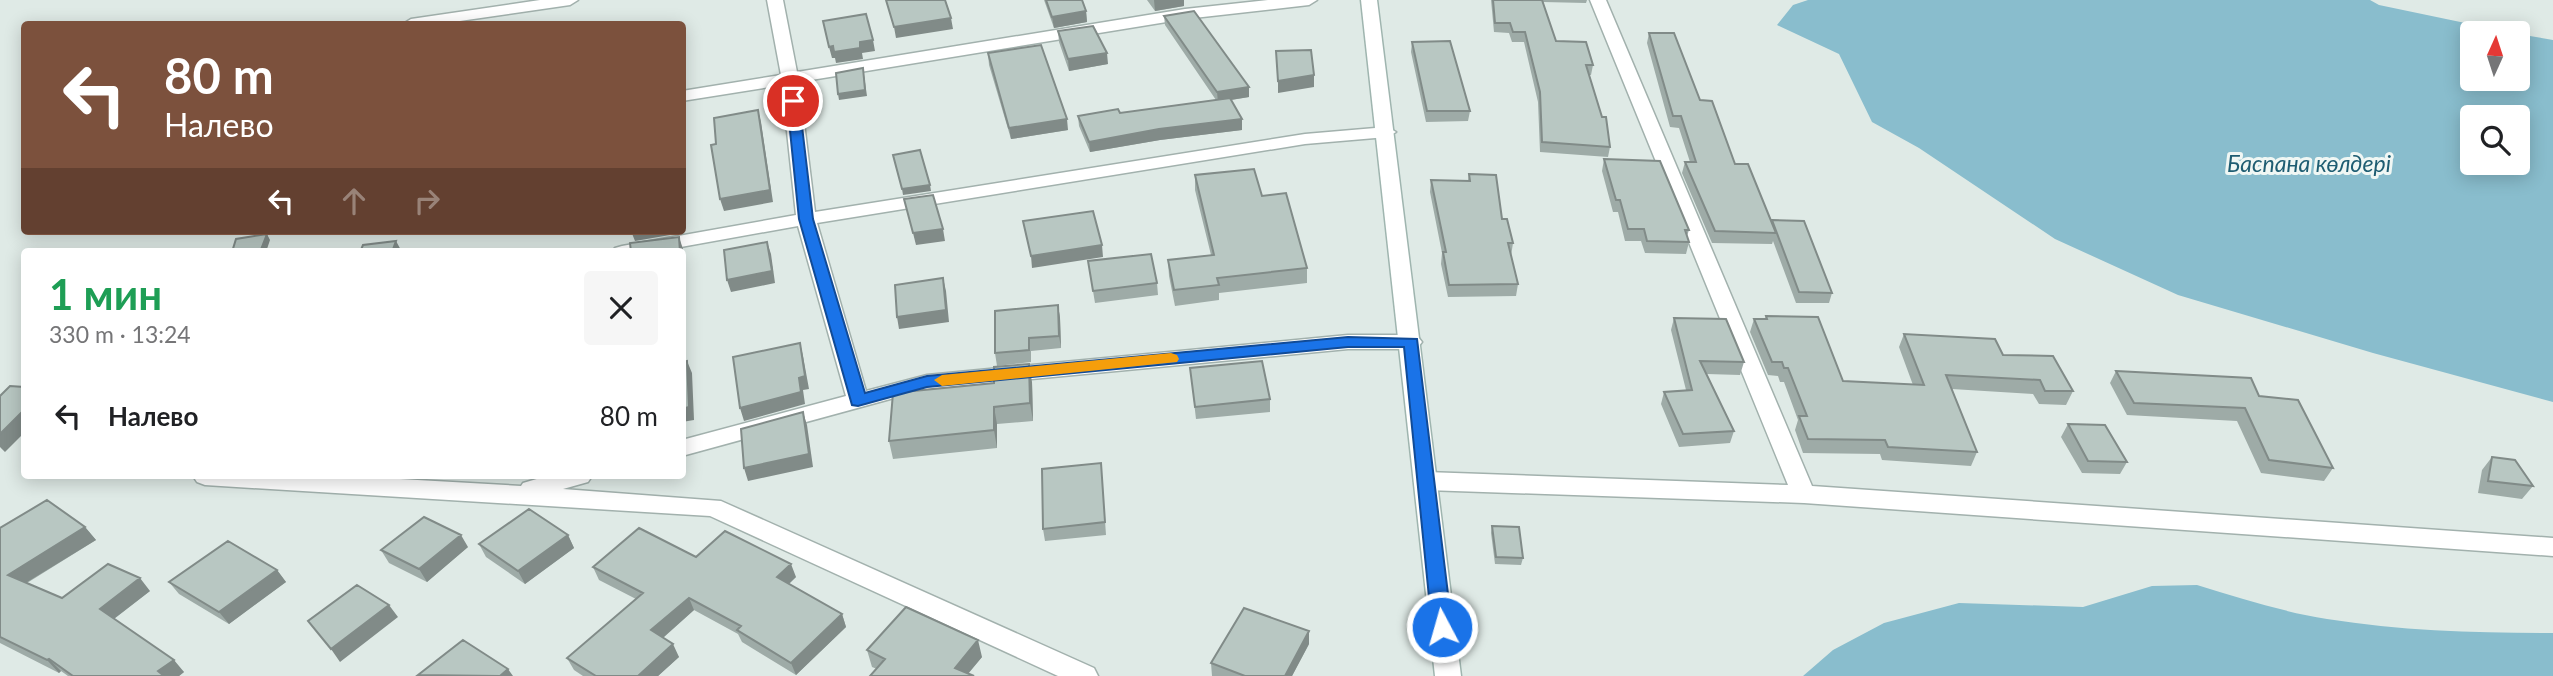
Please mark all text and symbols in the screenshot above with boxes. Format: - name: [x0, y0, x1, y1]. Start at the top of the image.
- north arrow: [2460, 21, 2530, 91]
- map controls: [2460, 21, 2530, 175]
- text: 80 m: [164, 46, 274, 104]
- icon: left: [49, 49, 140, 140]
- pin: [763, 71, 823, 131]
- icon: arrive: [774, 82, 812, 120]
- text: Налево: [164, 105, 274, 144]
- button: search: [2460, 105, 2530, 175]
- water label: Баспана көлдері: [2227, 149, 2391, 177]
- icon: left: [262, 182, 300, 220]
- icon: ahead: [335, 182, 373, 220]
- icon: right: [408, 182, 446, 220]
- text: 1 мин: [49, 269, 162, 319]
- button: close: [584, 271, 658, 345]
- text: 330 m · 13:24: [49, 320, 191, 348]
- icon: left: [49, 397, 87, 435]
- text: Налево: [108, 400, 198, 432]
- text: 80 m: [600, 400, 658, 432]
- position arrow: [1405, 590, 1479, 664]

